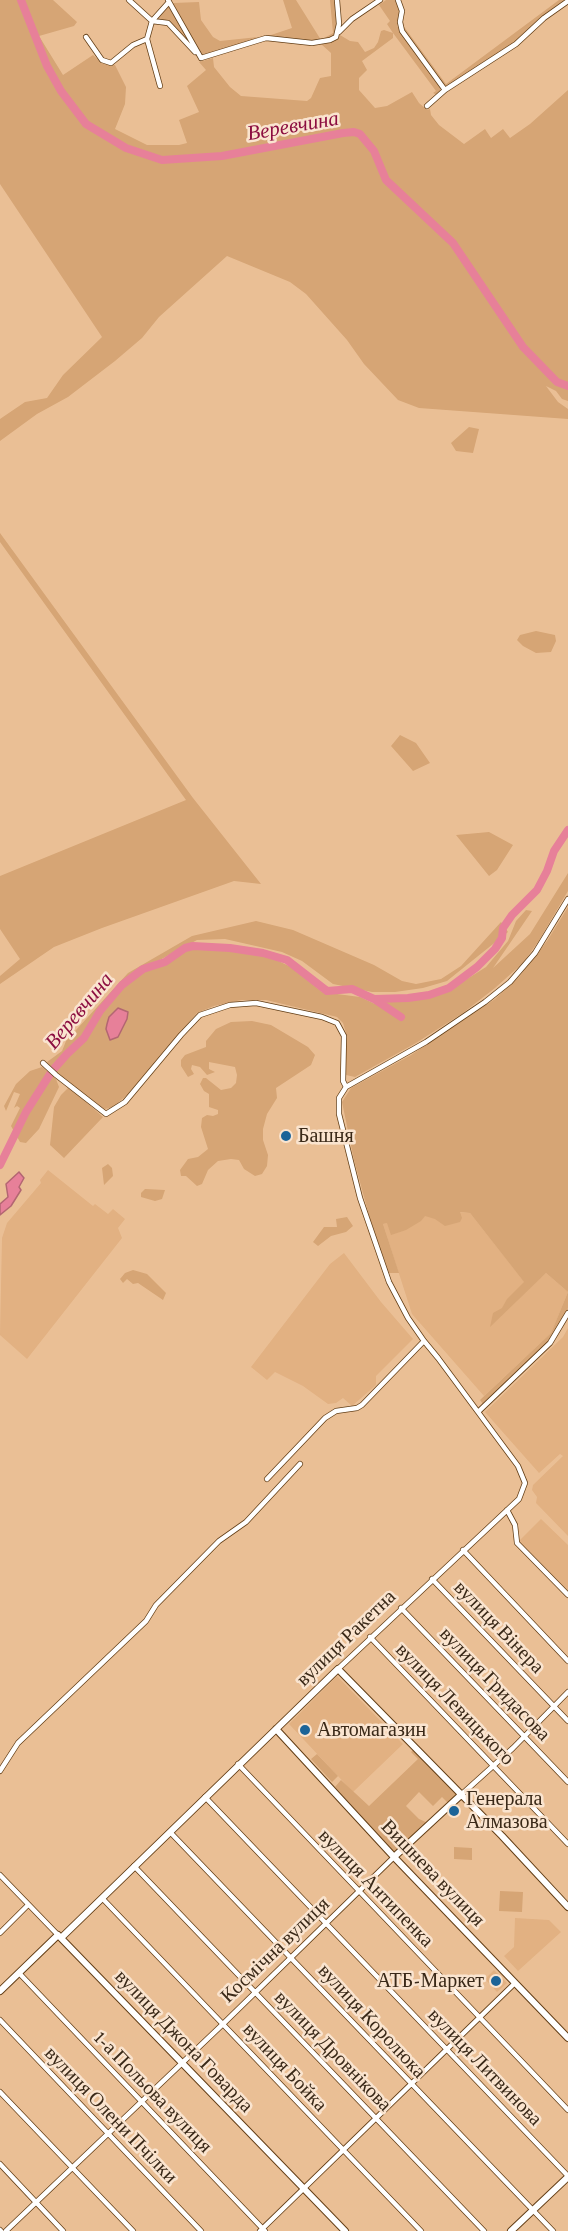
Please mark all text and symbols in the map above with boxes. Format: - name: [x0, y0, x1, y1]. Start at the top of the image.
- water label: Веревчина: [245, 106, 341, 146]
- water label: Веревчина: [40, 967, 118, 1055]
- place label: Башня: [298, 1124, 354, 1148]
- marker: Башня: [279, 1129, 293, 1143]
- street label: вулиця Вінера: [449, 1576, 549, 1678]
- street label: вулиця Ракетна: [291, 1585, 401, 1691]
- street label: вулиця Гридасова: [435, 1622, 555, 1746]
- street label: вулиця Левицького: [390, 1638, 520, 1770]
- place label: Автомагазин: [317, 1718, 426, 1742]
- marker: Автомагазин: [298, 1723, 312, 1737]
- place label: Генерала Алмазова: [466, 1787, 548, 1834]
- marker: Генерала Алмазова: [447, 1804, 461, 1818]
- street label: Вишнева вулиця: [376, 1815, 490, 1931]
- street label: вулиця Антипенка: [313, 1824, 439, 1952]
- street label: Космічна вулиця: [216, 1892, 334, 2008]
- street label: вулиця Королюка: [313, 1959, 431, 2083]
- street label: вулиця Джона Говарда: [110, 1965, 258, 2117]
- place label: АТБ-Маркет: [377, 1969, 484, 1993]
- marker: АТБ-Маркет: [489, 1974, 503, 1988]
- street label: вулиця Дровнікова: [269, 1986, 397, 2116]
- street label: вулиця Литвинова: [423, 2003, 547, 2131]
- street label: вулиця Бойка: [238, 2018, 332, 2116]
- street label: 1-а Польова вулиця: [89, 2026, 217, 2158]
- street label: вулиця Олени Пчілки: [39, 2042, 183, 2188]

